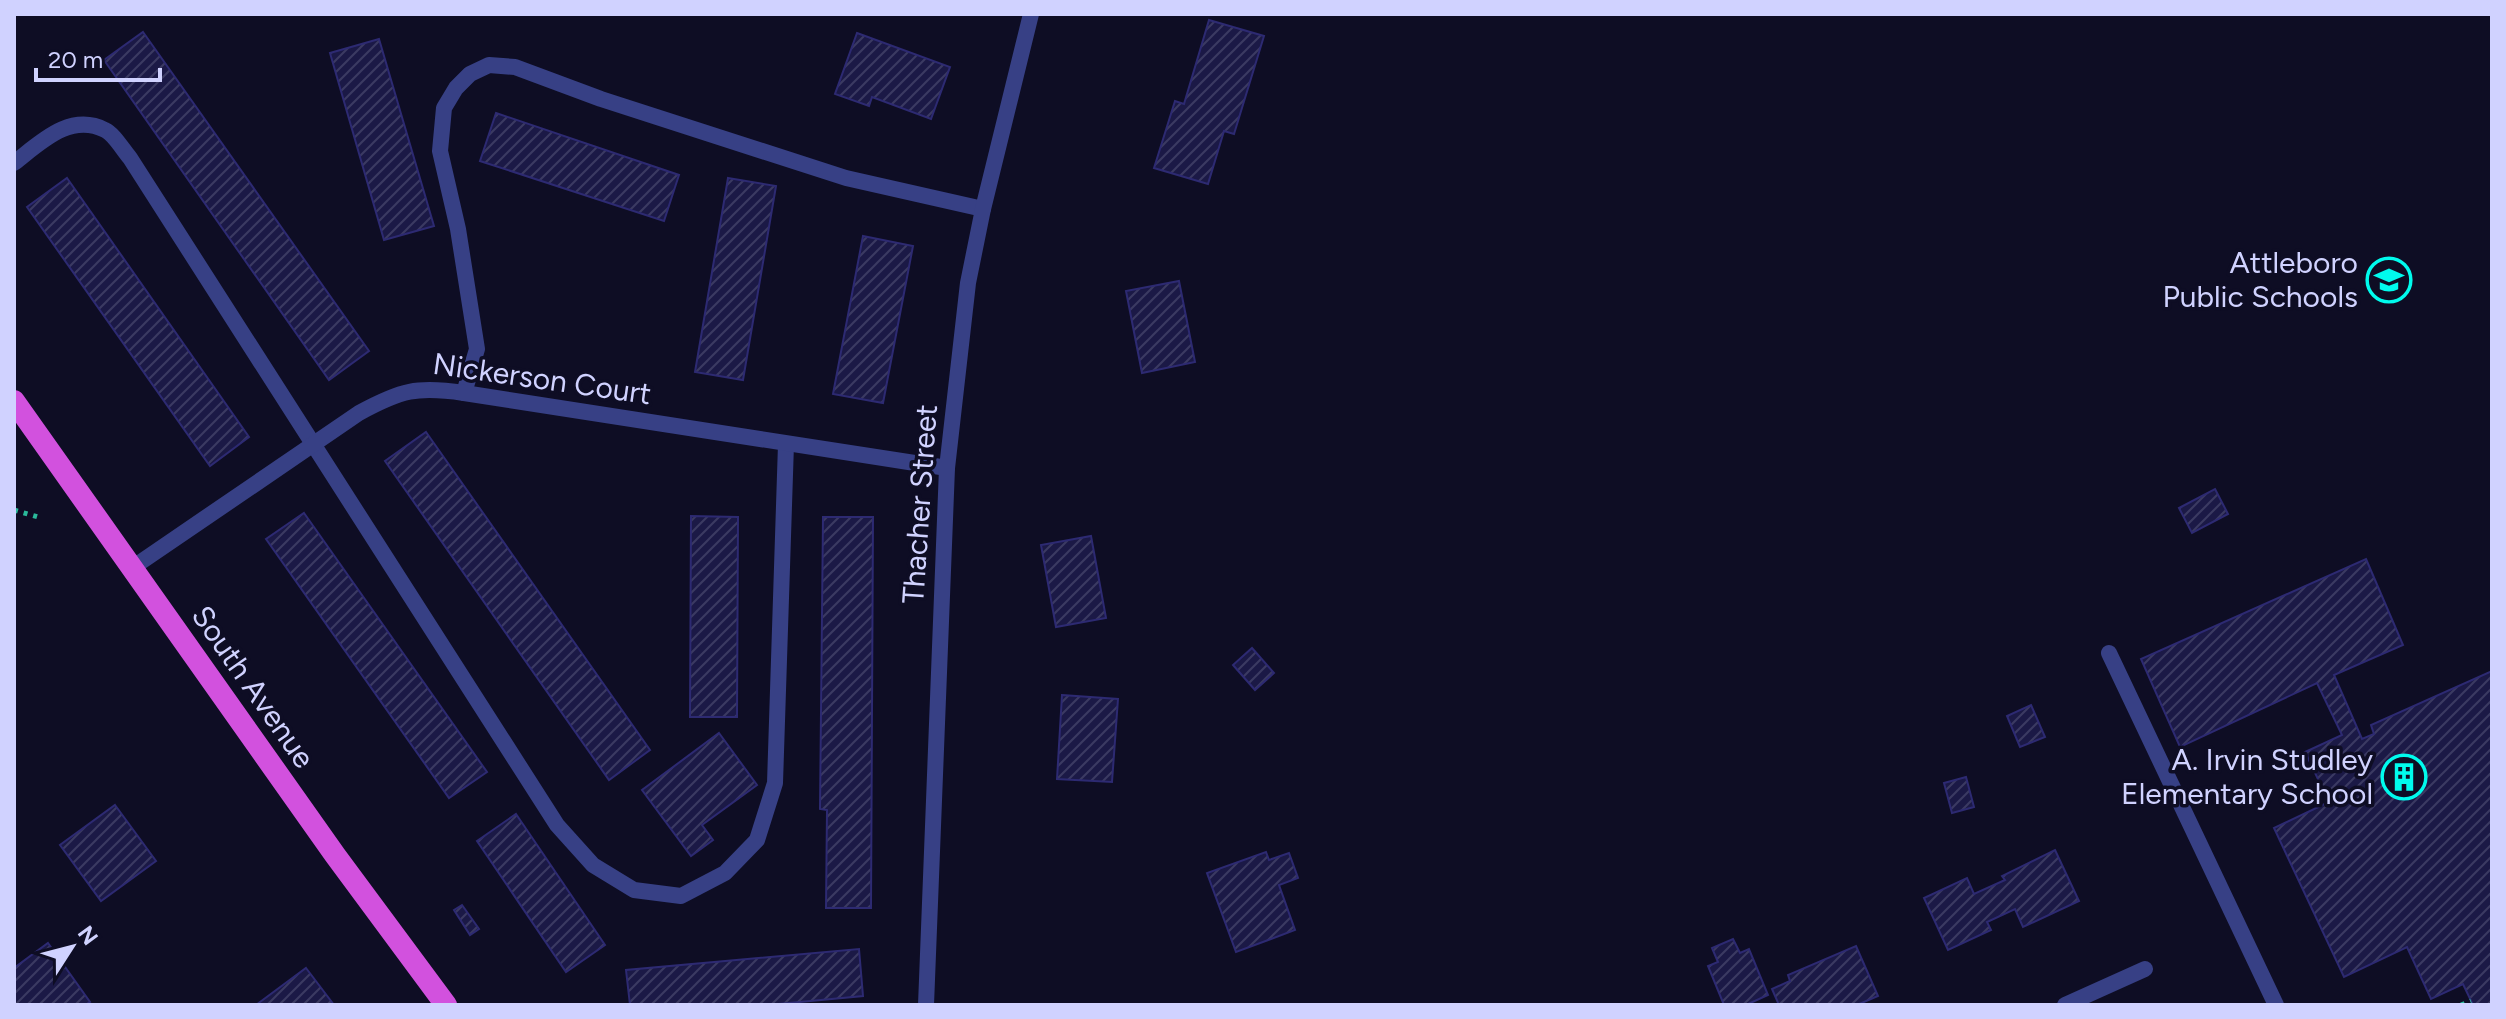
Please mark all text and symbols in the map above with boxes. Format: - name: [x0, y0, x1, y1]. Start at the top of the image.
- scale bar: [36, 32, 160, 82]
- text: 20 m: [48, 45, 103, 74]
- place label: Attleboro Public Schools: [2162, 244, 2358, 315]
- school or university icon: Attleboro Public Schools: [2365, 256, 2413, 304]
- street label: Nickerson Court: [431, 345, 654, 412]
- street label: Thacher Street: [894, 403, 945, 605]
- street label: South Avenue: [184, 598, 323, 775]
- place label: A. Irvin Studley Elementary School: [2121, 741, 2373, 812]
- building icon: A. Irvin Studley Elementary School: [2380, 753, 2428, 801]
- north arrow: [32, 907, 112, 987]
- text: N: [72, 921, 104, 950]

